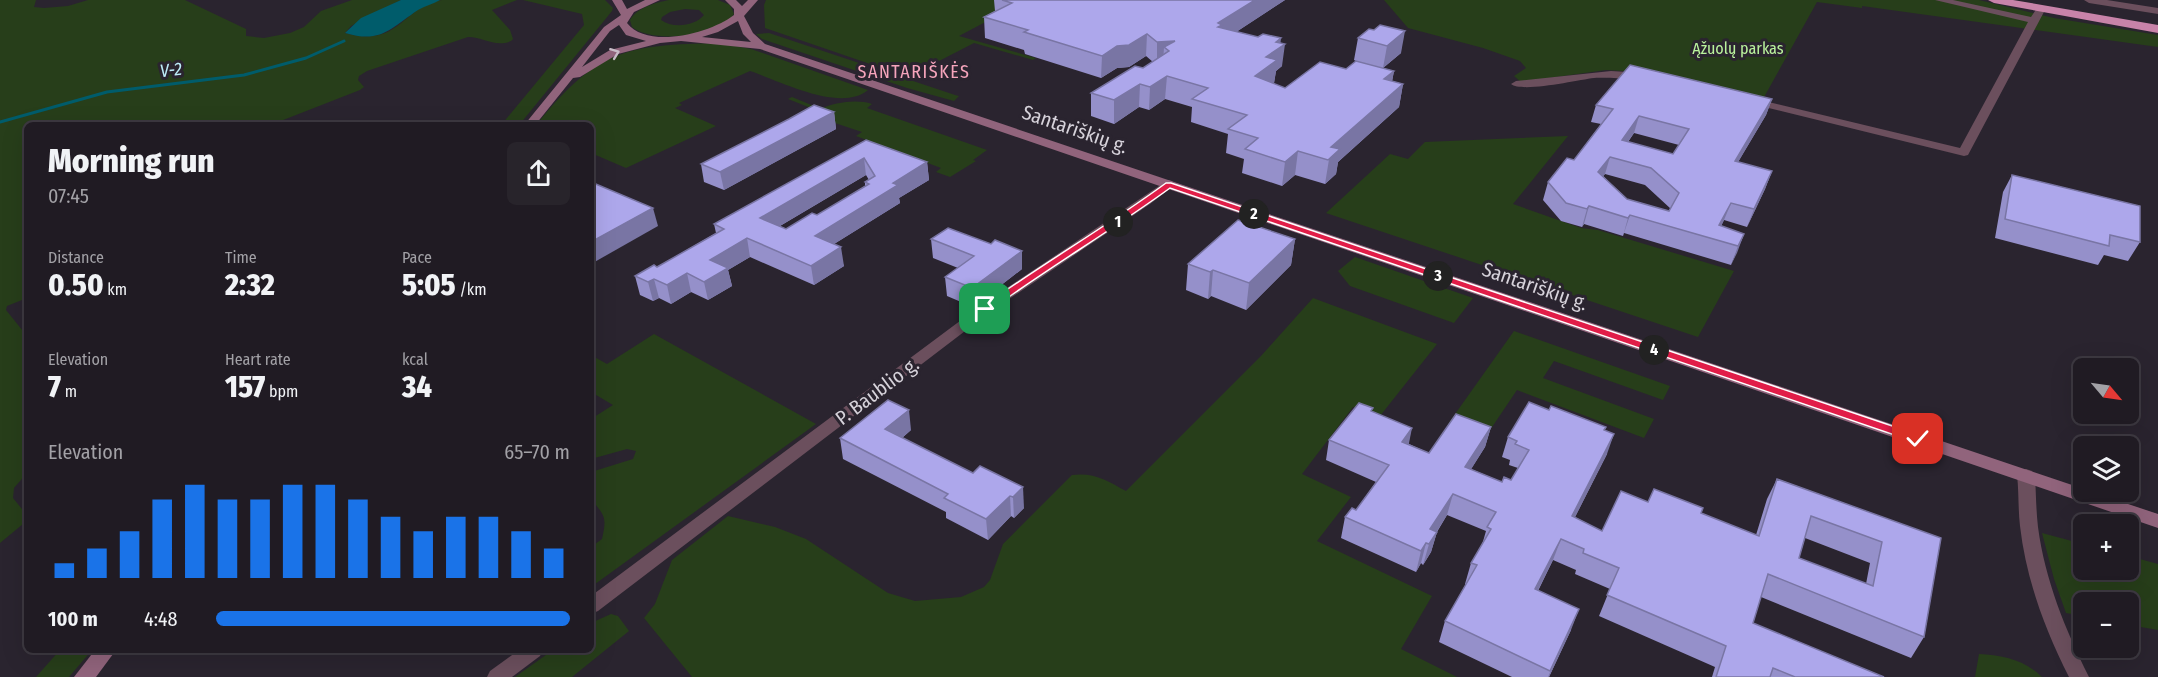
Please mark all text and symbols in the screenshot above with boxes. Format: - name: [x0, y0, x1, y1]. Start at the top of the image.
- park label: Ąžuolų parkas: [1692, 39, 1784, 58]
- one-way arrow: [609, 47, 620, 60]
- water label: V-2: [159, 58, 183, 82]
- district label: SANTARIŠKĖS: [858, 61, 970, 83]
- street label: Santariškių g.: [1019, 100, 1131, 158]
- text: Morning run: [48, 141, 215, 181]
- button: share: [507, 142, 570, 205]
- text: 07:45: [48, 184, 89, 208]
- pin: 2: [1239, 199, 1269, 229]
- text: 2: [1250, 204, 1258, 223]
- pin: 1: [1103, 207, 1133, 237]
- text: 1: [1115, 212, 1121, 231]
- text: Distance: [48, 248, 104, 267]
- text: Time: [225, 248, 257, 267]
- text: Pace: [402, 248, 432, 267]
- street label: Santariškių g.: [1479, 257, 1591, 315]
- pin: 3: [1423, 261, 1453, 291]
- text: 3: [1434, 266, 1442, 285]
- text: 0.50: [48, 267, 104, 303]
- text: 2:32: [225, 267, 275, 303]
- text: 5:05: [402, 267, 456, 303]
- text: km: [104, 280, 127, 299]
- text: /km: [456, 280, 487, 299]
- pin: [959, 283, 1010, 334]
- icon: arrive: [968, 292, 1001, 325]
- pin: 4: [1639, 335, 1669, 365]
- text: 4: [1650, 340, 1658, 359]
- text: Elevation: [48, 350, 108, 369]
- text: Heart rate: [225, 350, 291, 369]
- text: kcal: [402, 350, 428, 369]
- street label: P. Baublio g.: [831, 352, 923, 430]
- north arrow: [2073, 358, 2139, 424]
- map controls: [2073, 358, 2139, 658]
- text: 7: [48, 369, 61, 405]
- text: 157: [225, 369, 265, 405]
- text: 34: [402, 369, 432, 405]
- text: m: [61, 382, 77, 401]
- text: bpm: [265, 382, 298, 401]
- pin: [1892, 413, 1943, 464]
- icon: check: [1901, 422, 1934, 455]
- button: layers: [2073, 436, 2139, 502]
- text: Elevation: [48, 440, 123, 464]
- text: 65–70 m: [504, 440, 570, 464]
- button: +: [2073, 514, 2139, 580]
- button: −: [2073, 592, 2139, 658]
- text: 100 m: [48, 607, 98, 631]
- text: 4:48: [144, 607, 178, 631]

